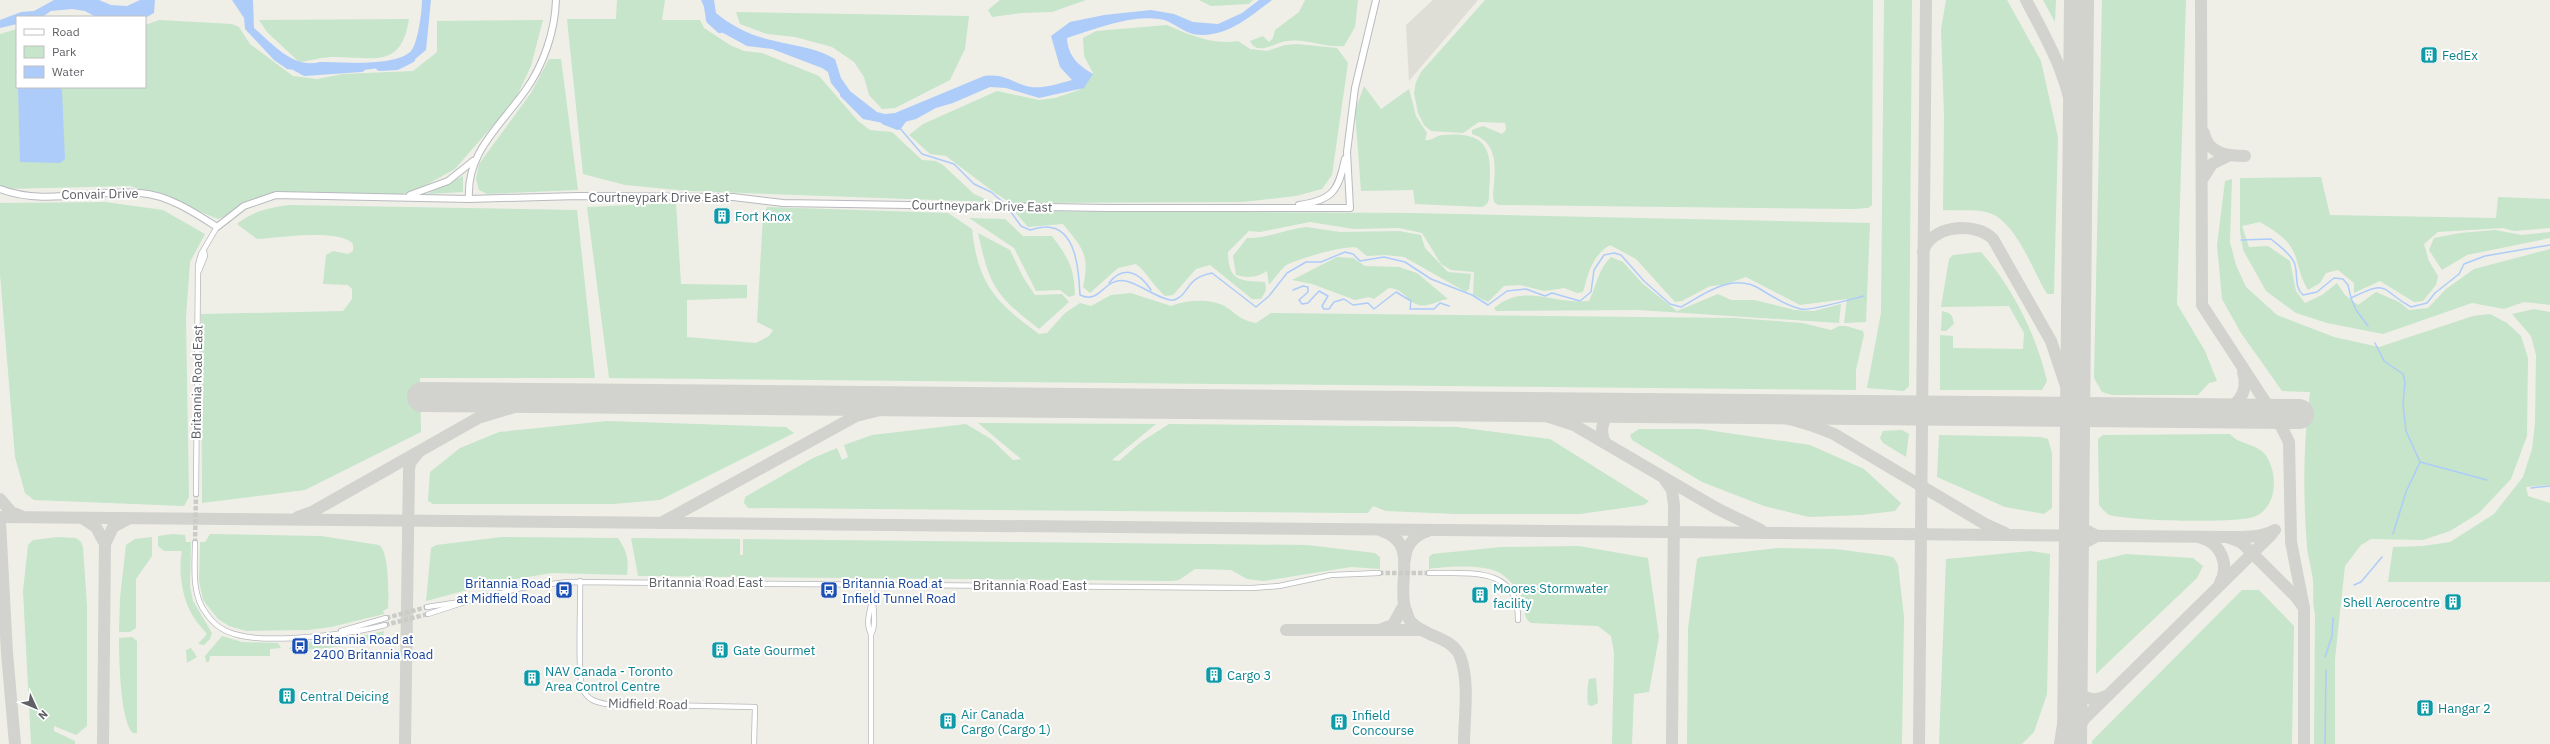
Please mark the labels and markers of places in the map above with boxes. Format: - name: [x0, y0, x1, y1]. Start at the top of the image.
- building icon: FedEx: [2419, 45, 2439, 65]
- place label: FedEx: [2442, 47, 2478, 64]
- building icon: Fort Knox: [712, 206, 732, 226]
- place label: Fort Knox: [735, 208, 791, 225]
- place label: Britannia Road at Midfield Road: [457, 575, 551, 607]
- place label: Britannia Road at Infield Tunnel Road: [842, 575, 956, 607]
- bus stop icon: Britannia Road at Midfield Road: [554, 580, 574, 600]
- bus stop icon: Britannia Road at Infield Tunnel Road: [819, 580, 839, 600]
- place label: Moores Stormwater facility: [1493, 580, 1608, 612]
- building icon: Moores Stormwater facility: [1470, 585, 1490, 605]
- building icon: Shell Aerocentre: [2443, 592, 2463, 612]
- place label: Shell Aerocentre: [2343, 594, 2440, 611]
- place label: Britannia Road at 2400 Britannia Road: [313, 631, 433, 663]
- bus stop icon: Britannia Road at 2400 Britannia Road: [290, 636, 310, 656]
- building icon: Gate Gourmet: [710, 640, 730, 660]
- place label: Gate Gourmet: [733, 642, 815, 659]
- place label: NAV Canada - Toronto Area Control Centre: [545, 663, 673, 695]
- building icon: Cargo 3: [1204, 665, 1224, 685]
- place label: Cargo 3: [1227, 667, 1271, 684]
- building icon: NAV Canada - Toronto Area Control Centre: [522, 668, 542, 688]
- building icon: Central Deicing: [277, 686, 297, 706]
- place label: Central Deicing: [300, 688, 389, 705]
- building icon: Hangar 2: [2415, 698, 2435, 718]
- place label: Hangar 2: [2438, 700, 2491, 717]
- place label: Air Canada Cargo (Cargo 1): [961, 706, 1051, 738]
- place label: Infield Concourse: [1352, 707, 1414, 739]
- building icon: Air Canada Cargo (Cargo 1): [938, 711, 958, 731]
- building icon: Infield Concourse: [1329, 712, 1349, 732]

